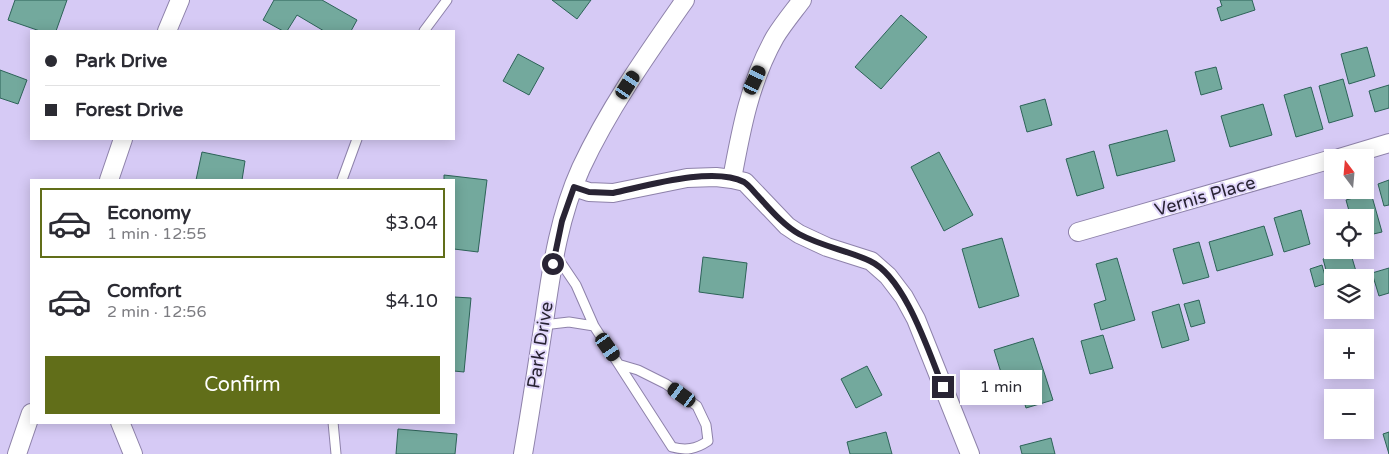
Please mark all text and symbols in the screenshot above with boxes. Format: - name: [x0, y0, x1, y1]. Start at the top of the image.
- text: Park Drive: [75, 50, 167, 72]
- car: [741, 63, 768, 97]
- car: [613, 68, 642, 102]
- text: Forest Drive: [75, 99, 183, 121]
- north arrow: [1324, 149, 1374, 199]
- map controls: [1324, 149, 1374, 439]
- street label: Vernis Place: [1152, 171, 1258, 221]
- icon: car: [47, 201, 92, 246]
- text: Economy: [107, 202, 191, 224]
- button: locate: [1324, 209, 1374, 259]
- text: $3.04: [386, 212, 438, 234]
- text: 1 min · 12:55: [107, 224, 206, 244]
- route start: [542, 253, 564, 275]
- button: layers: [1324, 269, 1374, 319]
- icon: car: [47, 279, 92, 324]
- text: Comfort: [107, 280, 181, 302]
- text: $4.10: [386, 290, 438, 312]
- street label: Park Drive: [522, 300, 558, 390]
- text: 2 min · 12:56: [107, 302, 206, 322]
- button: +: [1324, 329, 1374, 379]
- car: [593, 330, 622, 364]
- button: Confirm: [45, 356, 440, 414]
- callout: 1 min: [960, 370, 1043, 404]
- route end: [932, 376, 954, 398]
- text: 1 min: [980, 377, 1022, 397]
- car: [665, 380, 698, 410]
- button: −: [1324, 389, 1374, 439]

